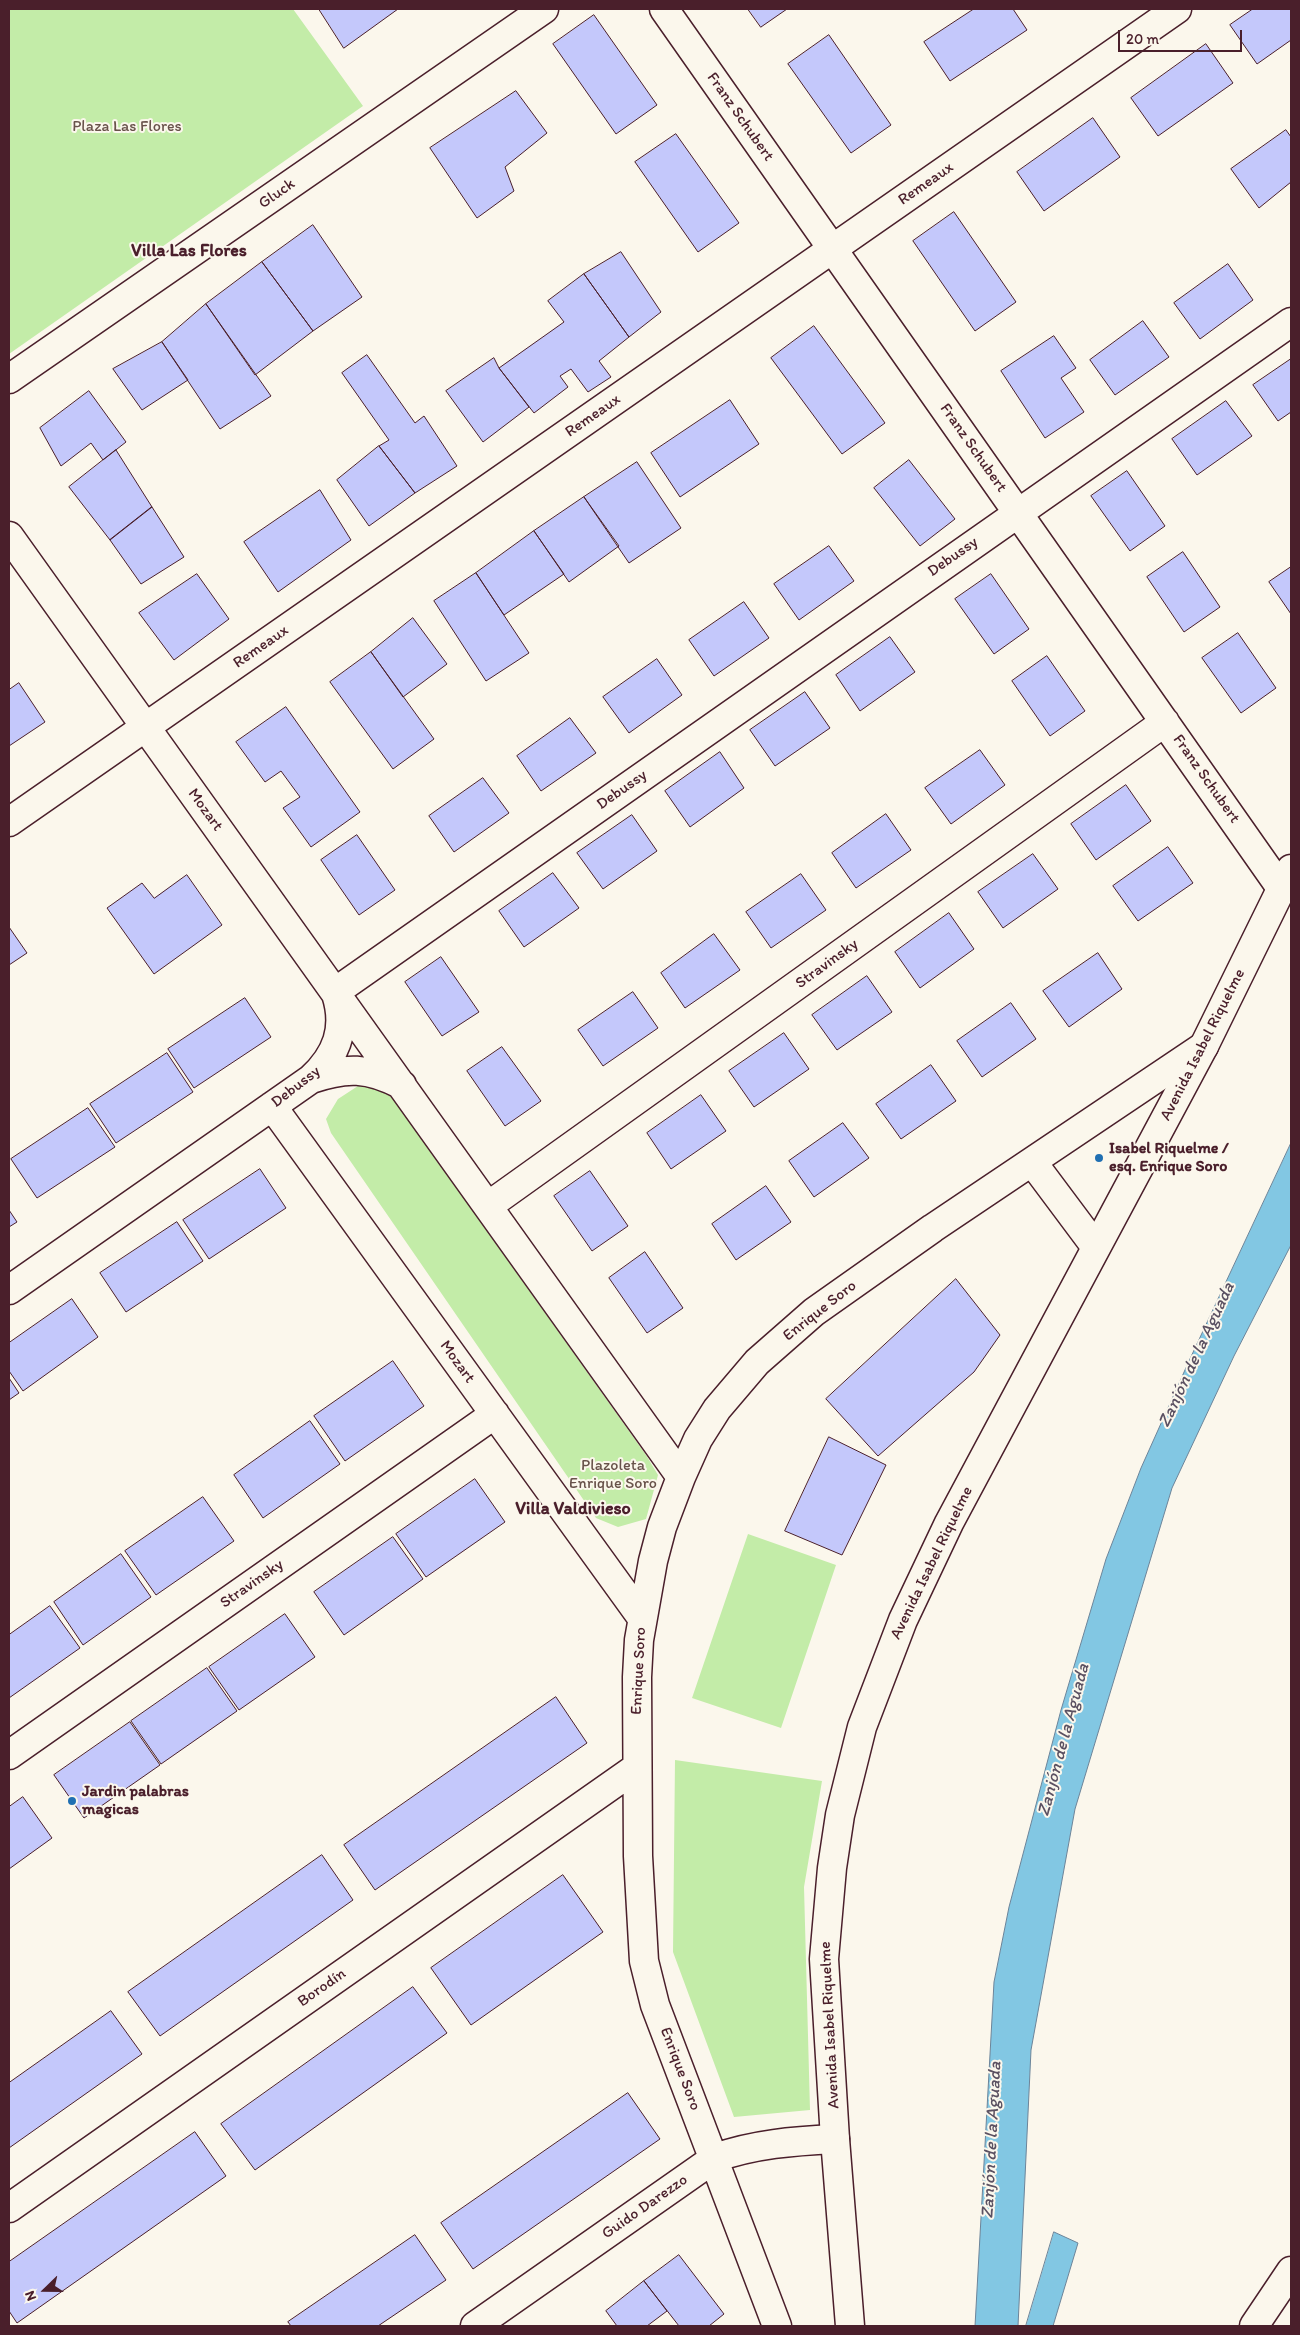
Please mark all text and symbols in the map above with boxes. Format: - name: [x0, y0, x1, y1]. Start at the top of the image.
- scale bar: [1120, 20, 1244, 52]
- text: 20 m: [1126, 30, 1159, 48]
- street label: Franz Schubert: [702, 69, 778, 165]
- park label: Plaza Las Flores: [72, 117, 182, 137]
- street label: Remeaux: [895, 158, 957, 210]
- street label: Gluck: [255, 175, 299, 213]
- district label: Villa Las Flores: [131, 240, 247, 262]
- street label: Remeaux: [562, 390, 624, 442]
- street label: Franz Schubert: [935, 400, 1011, 496]
- street label: Debussy: [924, 533, 982, 581]
- street label: Remeaux: [230, 621, 292, 673]
- street label: Franz Schubert: [1168, 731, 1244, 827]
- street label: Debussy: [593, 766, 651, 814]
- street label: Mozart: [183, 785, 227, 835]
- street label: Stravinsky: [792, 935, 862, 993]
- street label: Avenida Isabel Riquelme: [1156, 966, 1250, 1124]
- street label: Debussy: [268, 1062, 324, 1112]
- place label: Isabel Riquelme / esq. Enrique Soro: [1109, 1139, 1229, 1177]
- marker: Isabel Riquelme / esq. Enrique Soro: [1093, 1152, 1105, 1164]
- street label: Enrique Soro: [779, 1276, 861, 1346]
- water label: Zanjón de la Aguada: [1154, 1279, 1240, 1431]
- street label: Mozart: [435, 1337, 479, 1387]
- park label: Plazoleta Enrique Soro: [569, 1456, 657, 1494]
- street label: Avenida Isabel Riquelme: [887, 1483, 977, 1643]
- district label: Villa Valdivieso: [515, 1498, 631, 1520]
- street label: Stravinsky: [217, 1555, 287, 1613]
- street label: Enrique Soro: [627, 1627, 651, 1715]
- water label: Zanjón de la Aguada: [1033, 1661, 1095, 1819]
- place label: Jardin palabras magicas: [82, 1782, 189, 1820]
- marker: Jardin palabras magicas: [66, 1795, 78, 1807]
- street label: Avenida Isabel Riquelme: [816, 1941, 844, 2109]
- street label: Borodín: [294, 1964, 350, 2012]
- street label: Enrique Soro: [655, 2025, 705, 2113]
- water label: Zanjón de la Aguada: [977, 2061, 1007, 2219]
- street label: Guido Darezzo: [598, 2170, 692, 2244]
- north arrow: [20, 2265, 70, 2315]
- text: N: [21, 2288, 40, 2303]

